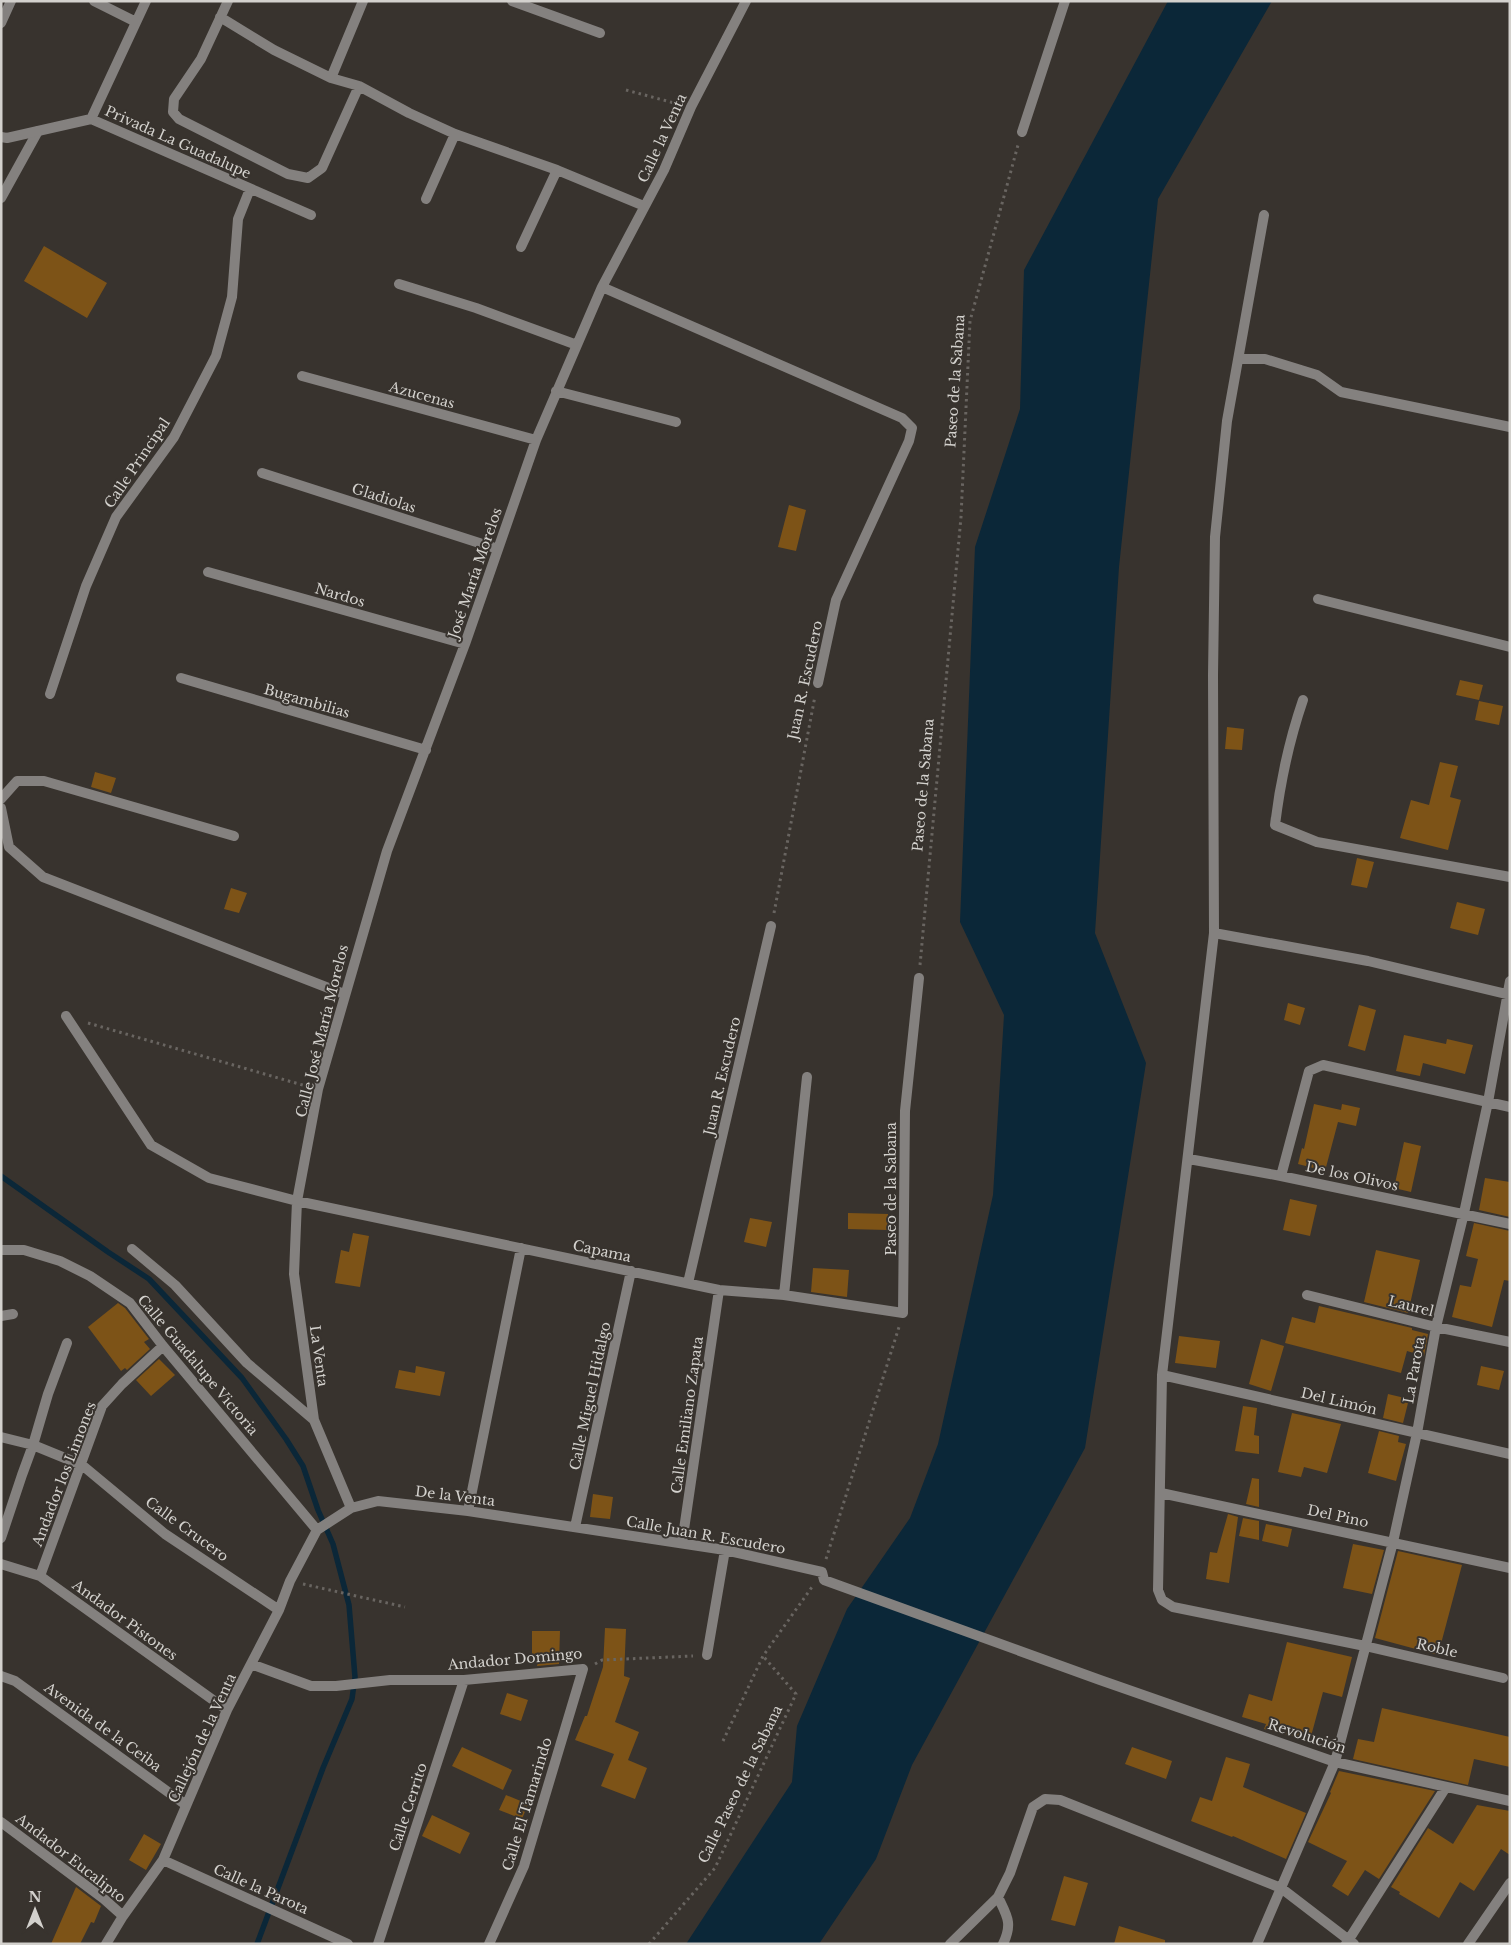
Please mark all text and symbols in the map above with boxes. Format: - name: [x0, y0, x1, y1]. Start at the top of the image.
- street label: Calle la Venta: [634, 90, 691, 185]
- street label: Privada La Guadalupe: [102, 102, 254, 182]
- street label: Paseo de la Sabana: [941, 314, 969, 448]
- street label: Azucenas: [386, 377, 457, 412]
- street label: Calle Principal: [100, 414, 174, 512]
- street label: Gladiolas: [350, 479, 418, 517]
- street label: José María Morelos: [443, 505, 506, 643]
- street label: Nardos: [313, 579, 367, 611]
- street label: Juan R. Escudero: [783, 619, 826, 743]
- street label: Bugambilias: [262, 680, 352, 722]
- street label: Paseo de la Sabana: [908, 717, 938, 852]
- street label: Calle José María Morelos: [292, 943, 352, 1119]
- street label: Juan R. Escudero: [699, 1015, 744, 1139]
- street label: Paseo de la Sabana: [882, 1122, 900, 1256]
- street label: De los Olivos: [1304, 1157, 1400, 1195]
- street label: Capama: [571, 1236, 633, 1266]
- street label: Calle Guadalupe Victoria: [134, 1291, 262, 1439]
- street label: Laurel: [1386, 1292, 1436, 1320]
- street label: Calle Miguel Hidalgo: [565, 1320, 615, 1472]
- street label: La Venta: [306, 1324, 332, 1388]
- street label: Calle Emiliano Zapata: [667, 1335, 707, 1495]
- street label: La Parota: [1399, 1335, 1429, 1405]
- street label: Del Limón: [1299, 1383, 1379, 1419]
- street label: Andador los Limones: [28, 1399, 100, 1550]
- street label: De la Venta: [414, 1482, 496, 1510]
- street label: Calle Crucero: [142, 1493, 232, 1565]
- street label: Del Pino: [1306, 1501, 1370, 1531]
- street label: Calle Juan R. Escudero: [625, 1512, 787, 1558]
- street label: Andador Pistones: [68, 1575, 181, 1664]
- street label: Roble: [1415, 1635, 1459, 1661]
- street label: Andador Domingo: [446, 1644, 583, 1674]
- street label: Callejón de la Venta: [164, 1670, 240, 1806]
- street label: Avenida de la Ceiba: [40, 1678, 165, 1776]
- street label: Calle Paseo de la Sabana: [694, 1702, 786, 1866]
- street label: Revolución: [1266, 1715, 1349, 1757]
- street label: Calle El Tamarindo: [498, 1735, 556, 1873]
- street label: Calle Cerrito: [385, 1760, 431, 1854]
- street label: Andador Eucalipto: [12, 1809, 130, 1907]
- street label: Calle la Parota: [211, 1860, 312, 1918]
- north arrow: [10, 1885, 60, 1935]
- text: N: [28, 1888, 42, 1906]

